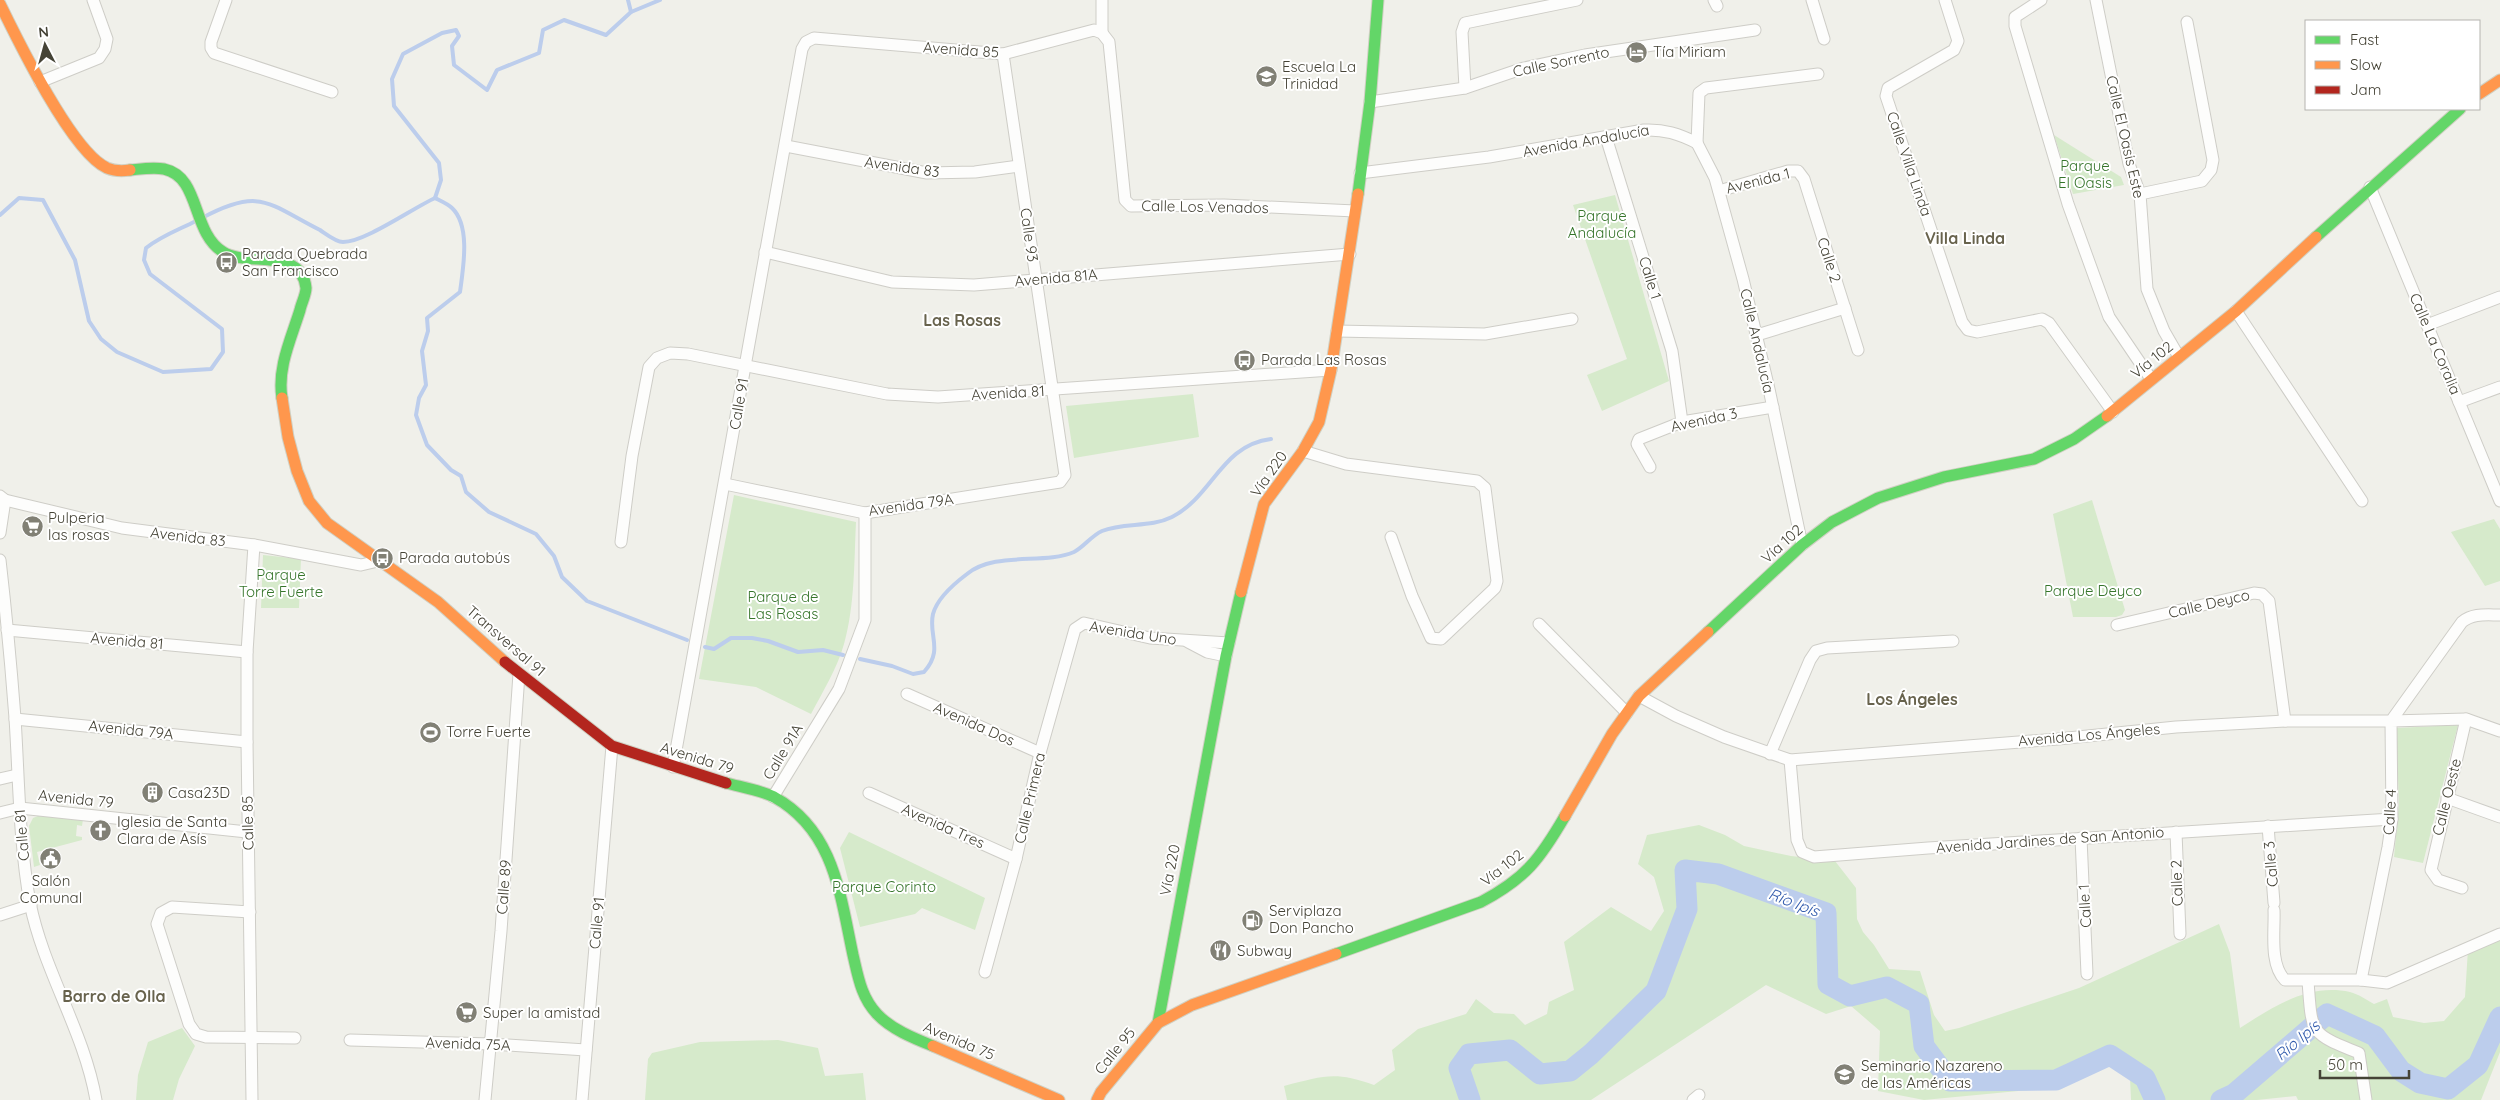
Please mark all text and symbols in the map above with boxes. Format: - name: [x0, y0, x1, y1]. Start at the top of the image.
- north arrow: [20, 20, 70, 70]
- legend: [2305, 20, 2480, 110]
- text: N: [38, 23, 50, 42]
- text: Fast: [2350, 30, 2379, 49]
- street label: Avenida 85: [922, 37, 1000, 62]
- hotel icon: Tía Miriam: [1625, 40, 1649, 64]
- street label: Calle Sorrento: [1511, 42, 1611, 81]
- place label: Tía Miriam: [1653, 42, 1726, 61]
- text: Slow: [2350, 55, 2382, 74]
- place label: Escuela La Trinidad: [1282, 57, 1356, 93]
- school or university icon: Escuela La Trinidad: [1254, 64, 1278, 88]
- street label: Calle El Oasis Este: [2102, 74, 2149, 200]
- text: Jam: [2350, 80, 2381, 99]
- street label: Calle Villa Linda: [1883, 109, 1936, 219]
- street label: Avenida Andalucía: [1521, 120, 1651, 161]
- street label: Avenida 83: [863, 152, 941, 181]
- park label: Parque El Oasis: [2058, 156, 2112, 192]
- street label: Avenida 1: [1724, 163, 1792, 198]
- street label: Calle Los Venados: [1141, 196, 1269, 217]
- park label: Parque Andalucía: [1568, 206, 1636, 242]
- street label: Calle 93: [1016, 207, 1043, 263]
- district label: Villa Linda: [1925, 228, 2005, 248]
- street label: Calle 2: [1813, 235, 1846, 285]
- place label: Parada Quebrada San Francisco: [242, 244, 368, 280]
- bus stop icon: Parada Quebrada San Francisco: [214, 251, 238, 275]
- street label: Calle 1: [1635, 254, 1666, 302]
- street label: Avenida 81A: [1014, 264, 1098, 291]
- street label: Calle Andalucía: [1736, 287, 1779, 395]
- street label: Calle La Coralia: [2405, 290, 2465, 398]
- district label: Las Rosas: [923, 310, 1001, 330]
- street label: Vía 102: [2127, 337, 2177, 382]
- bus stop icon: Parada Las Rosas: [1233, 348, 1257, 372]
- place label: Parada Las Rosas: [1261, 350, 1386, 369]
- street label: Calle 91: [725, 377, 752, 431]
- street label: Avenida 81: [971, 381, 1045, 404]
- street label: Avenida 3: [1669, 403, 1739, 436]
- street label: Vía 220: [1246, 447, 1291, 500]
- street label: Avenida 79A: [867, 489, 955, 520]
- place label: Pulperia las rosas: [48, 508, 109, 544]
- supermarket icon: Pulperia las rosas: [20, 515, 44, 539]
- street label: Vía 102: [1757, 520, 1806, 567]
- street label: Avenida 83: [149, 522, 227, 551]
- bus stop icon: Parada autobús: [371, 546, 395, 570]
- place label: Parada autobús: [399, 548, 510, 567]
- park label: Parque Torre Fuerte: [239, 565, 323, 601]
- park label: Parque Deyco: [2044, 581, 2142, 600]
- street label: Calle Deyco: [2166, 585, 2251, 622]
- park label: Parque de Las Rosas: [747, 587, 819, 623]
- street label: Transversal 91: [463, 601, 550, 680]
- street label: Avenida Uno: [1088, 616, 1178, 649]
- street label: Avenida 81: [90, 628, 164, 653]
- district label: Los Ángeles: [1866, 689, 1958, 709]
- street label: Avenida Dos: [931, 697, 1018, 750]
- street label: Avenida 79A: [88, 716, 175, 743]
- street label: Avenida Los Ángeles: [2017, 719, 2161, 750]
- sports icon: Torre Fuerte: [418, 720, 442, 744]
- street label: Calle 91A: [758, 720, 807, 783]
- place label: Torre Fuerte: [446, 722, 531, 741]
- street label: Avenida 79: [658, 737, 736, 778]
- street label: Calle Primera: [1010, 750, 1049, 845]
- street label: Calle Oeste: [2428, 756, 2465, 837]
- building icon: Casa23D: [140, 781, 164, 805]
- place label: Casa23D: [168, 783, 230, 802]
- street label: Avenida 79: [37, 785, 115, 812]
- street label: Calle 4: [2379, 788, 2400, 836]
- street label: Calle 85: [238, 796, 257, 850]
- street label: Avenida Tres: [899, 799, 988, 852]
- street label: Calle 81: [10, 808, 33, 862]
- place label: Iglesia de Santa Clara de Asís: [117, 812, 227, 848]
- church icon: Iglesia de Santa Clara de Asís: [89, 819, 113, 843]
- street label: Avenida Jardines de San Antonio: [1935, 822, 2165, 857]
- street label: Calle 3: [2259, 840, 2282, 888]
- street label: Vía 220: [1155, 843, 1184, 897]
- street label: Vía 102: [1476, 845, 1527, 890]
- public building icon: Salón Comunal: [39, 846, 63, 870]
- street label: Calle 89: [492, 859, 515, 915]
- street label: Calle 2: [2166, 859, 2187, 907]
- place label: Salón Comunal: [20, 871, 82, 907]
- park label: Parque Corinto: [832, 877, 936, 896]
- water label: Río Ipís: [1766, 883, 1824, 921]
- street label: Calle 1: [2074, 884, 2095, 928]
- street label: Calle 91: [585, 896, 608, 950]
- place label: Serviplaza Don Pancho: [1269, 901, 1354, 937]
- fuel station icon: Serviplaza Don Pancho: [1241, 908, 1265, 932]
- restaurant icon: Subway: [1209, 939, 1233, 963]
- place label: Subway: [1237, 941, 1292, 960]
- district label: Barro de Olla: [62, 986, 166, 1006]
- supermarket icon: Super la amistad: [455, 1001, 479, 1025]
- place label: Super la amistad: [483, 1003, 600, 1022]
- water label: Río Ipís: [2270, 1014, 2325, 1065]
- street label: Avenida 75: [921, 1017, 998, 1064]
- street label: Calle 95: [1090, 1023, 1139, 1078]
- street label: Avenida 75A: [425, 1033, 511, 1054]
- scale bar: [2320, 1048, 2409, 1080]
- text: 50 m: [2328, 1055, 2363, 1074]
- place label: Seminario Nazareno de las Américas: [1861, 1056, 2003, 1092]
- school or university icon: Seminario Nazareno de las Américas: [1833, 1063, 1857, 1087]

